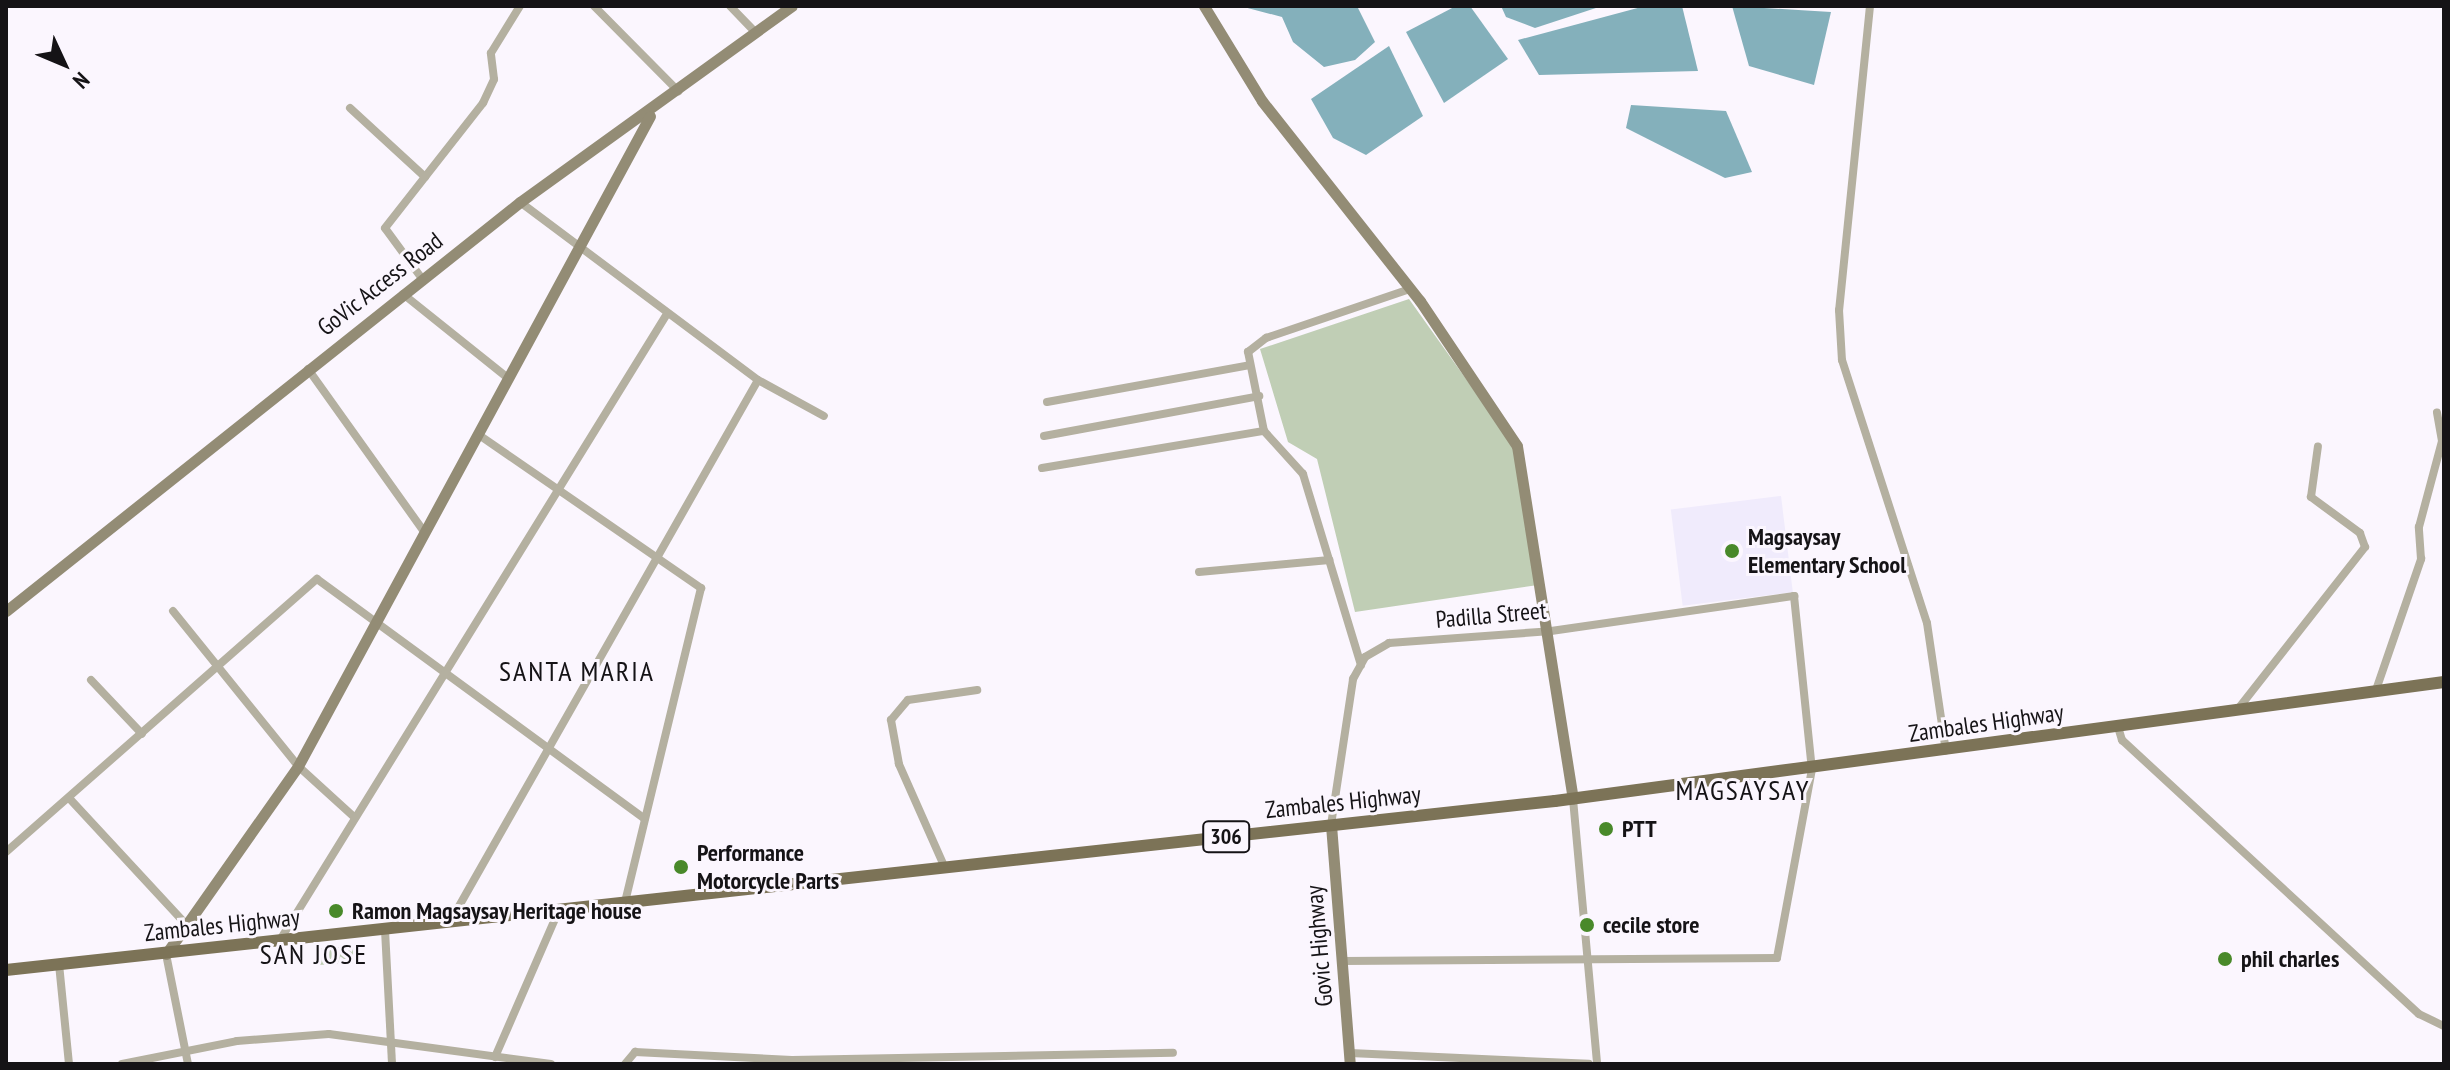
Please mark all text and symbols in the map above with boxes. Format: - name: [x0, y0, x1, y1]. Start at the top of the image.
- north arrow: [24, 24, 104, 104]
- text: N: [67, 67, 95, 95]
- street label: GoVic Access Road: [311, 226, 449, 342]
- place label: Magsaysay Elementary School: [1748, 523, 1907, 579]
- marker: Magsaysay Elementary School: [1723, 542, 1741, 560]
- street label: Padilla Street: [1434, 596, 1548, 634]
- district label: SANTA MARIA: [499, 654, 655, 688]
- street label: Zambales Highway: [1907, 698, 2065, 748]
- district label: MAGSAYSAY: [1676, 773, 1810, 807]
- street label: Zambales Highway: [1264, 780, 1422, 824]
- place label: PTT: [1622, 815, 1657, 843]
- road number: 306: [1202, 819, 1250, 855]
- marker: PTT: [1597, 820, 1615, 838]
- place label: Performance Motorcycle Parts: [697, 839, 839, 895]
- marker: Performance Motorcycle Parts: [672, 858, 690, 876]
- street label: Govic Highway: [1299, 884, 1339, 1008]
- place label: Ramon Magsaysay Heritage house: [352, 897, 643, 925]
- marker: Ramon Magsaysay Heritage house: [327, 902, 345, 920]
- street label: Zambales Highway: [143, 903, 301, 947]
- place label: cecile store: [1603, 911, 1700, 939]
- marker: cecile store: [1578, 916, 1596, 934]
- district label: SAN JOSE: [260, 937, 368, 971]
- place label: phil charles: [2241, 945, 2339, 973]
- marker: phil charles: [2216, 950, 2234, 968]

